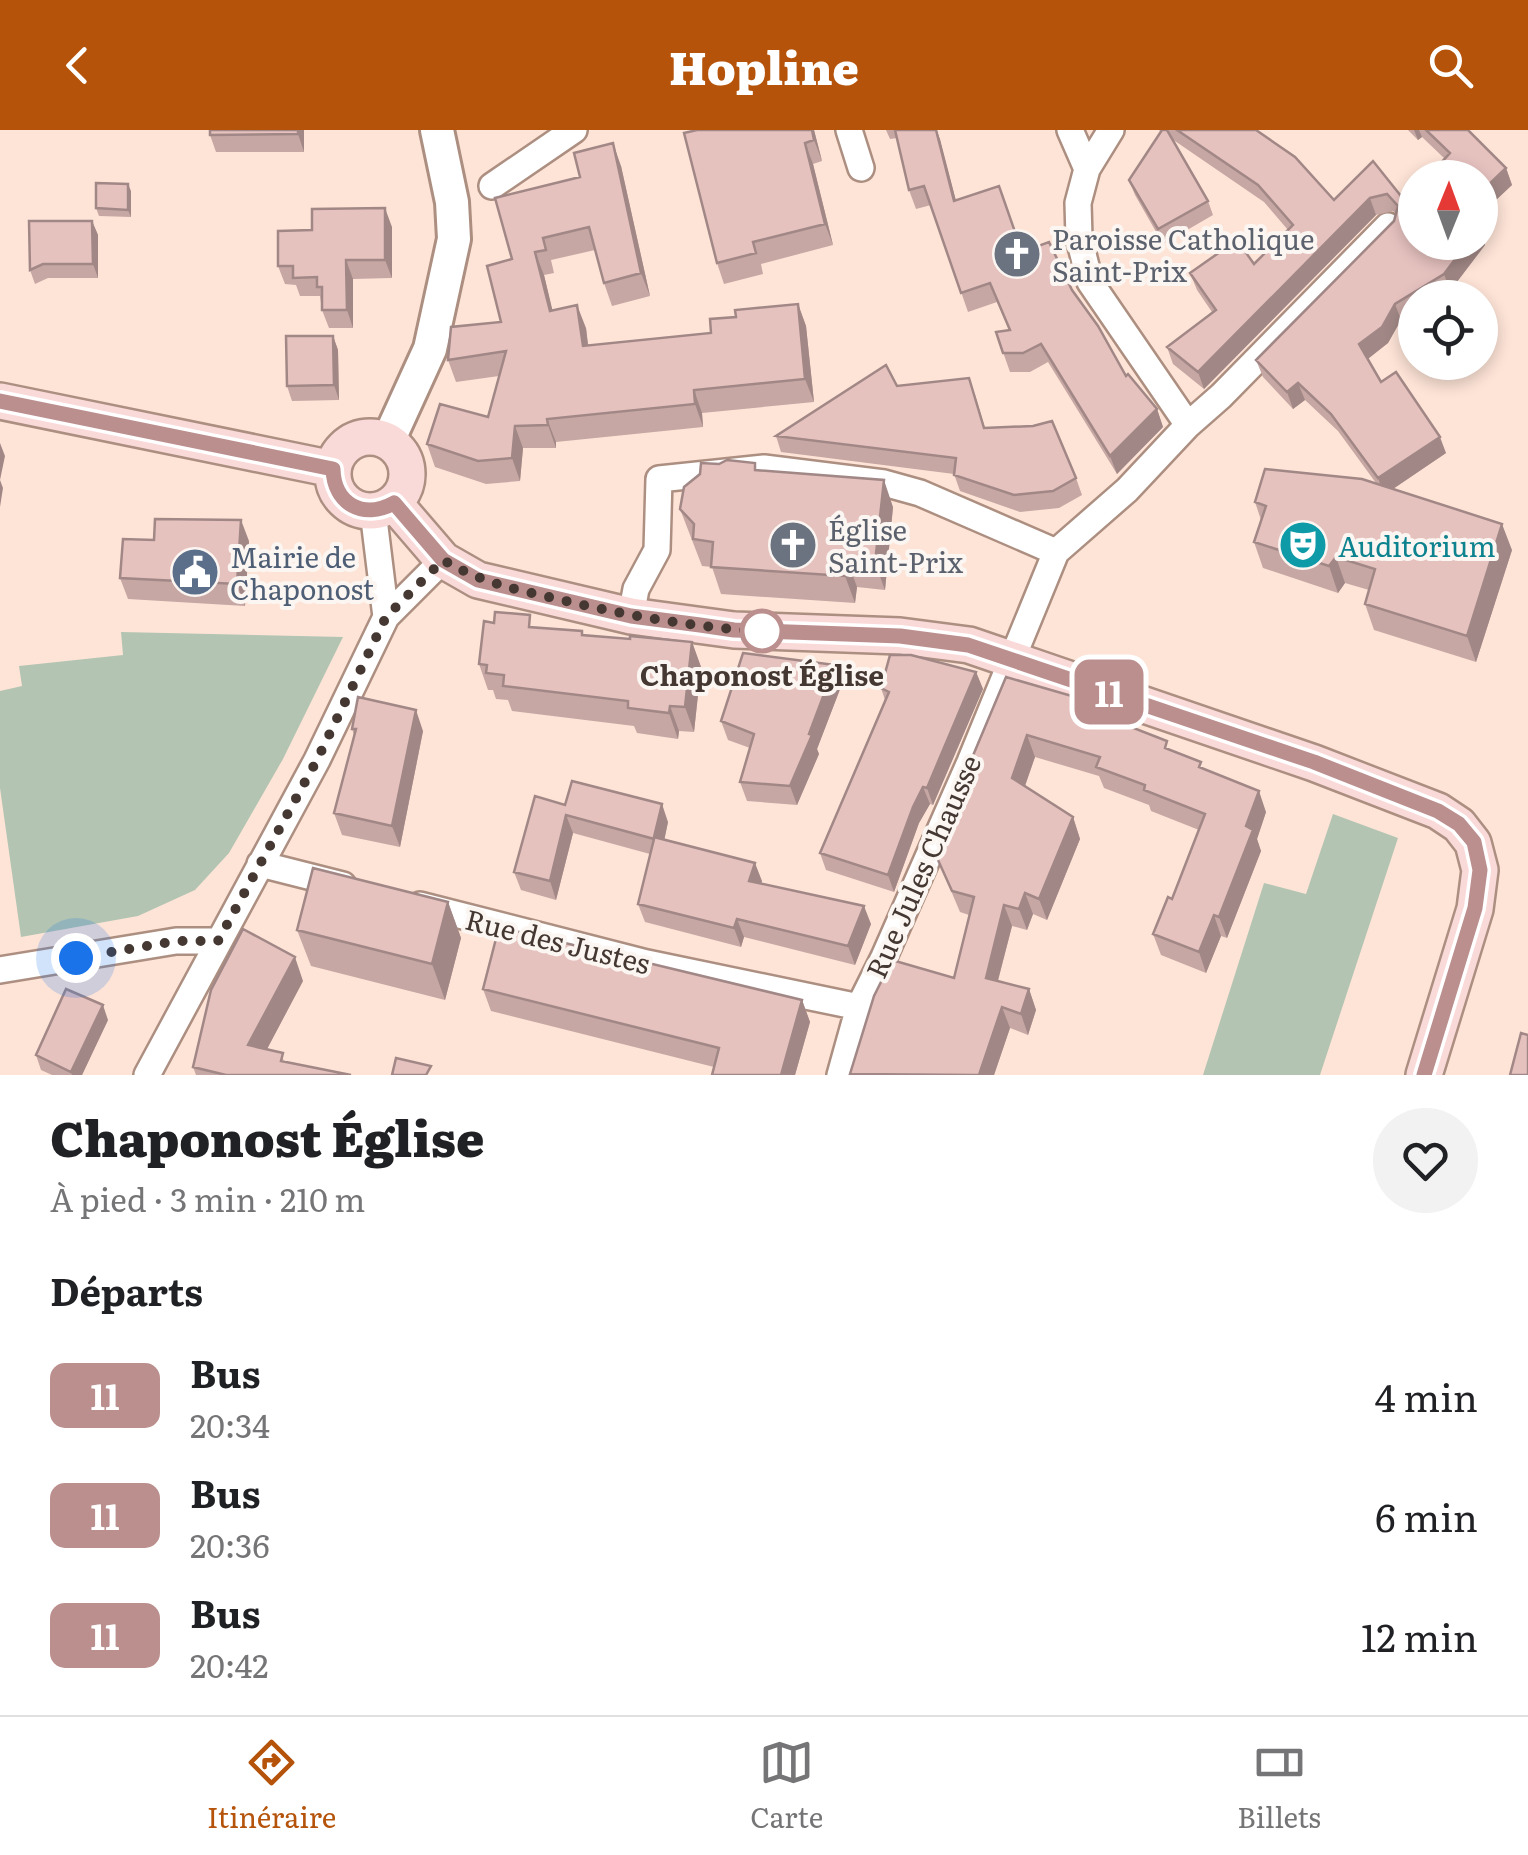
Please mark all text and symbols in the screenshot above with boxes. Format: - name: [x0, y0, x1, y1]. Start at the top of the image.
- text: Hopline: [669, 32, 859, 99]
- icon: back: [50, 38, 105, 93]
- icon: search: [1423, 38, 1478, 93]
- north arrow: [1398, 160, 1498, 260]
- map controls: [1398, 160, 1498, 380]
- place label: Paroisse Catholique Saint-Prix: [1052, 217, 1315, 291]
- church icon: Paroisse Catholique Saint-Prix: [991, 228, 1043, 280]
- button: locate: [1398, 280, 1498, 380]
- place label: Église Saint-Prix: [828, 508, 963, 582]
- church icon: Église Saint-Prix: [767, 519, 819, 571]
- theatre icon: Auditorium: [1277, 519, 1329, 571]
- place label: Auditorium: [1338, 524, 1496, 566]
- place label: Mairie de Chaponost: [230, 535, 375, 609]
- public building icon: Mairie de Chaponost: [169, 546, 221, 598]
- marker: Chaponost Église: [741, 610, 783, 652]
- place label: Chaponost Église: [640, 653, 884, 695]
- line badge: 11: [1064, 660, 1154, 724]
- text: 11: [1095, 666, 1123, 718]
- street label: Rue Jules Chausse: [854, 748, 990, 984]
- street label: Rue des Justes: [461, 897, 655, 983]
- your location: [51, 933, 101, 983]
- text: Chaponost Église: [50, 1101, 485, 1172]
- button: heart: [1373, 1108, 1478, 1213]
- text: À pied · 3 min · 210 m: [50, 1174, 365, 1222]
- text: Départs: [50, 1261, 203, 1318]
- text: Bus: [190, 1343, 261, 1400]
- text: 4 min: [1375, 1367, 1478, 1424]
- text: 11: [91, 1369, 119, 1421]
- text: 20:34: [190, 1400, 270, 1448]
- text: Bus: [190, 1463, 261, 1520]
- text: 6 min: [1375, 1487, 1478, 1544]
- text: 11: [91, 1489, 119, 1541]
- text: 20:36: [190, 1520, 270, 1568]
- text: Bus: [190, 1583, 261, 1640]
- text: 12 min: [1361, 1607, 1478, 1664]
- text: 11: [91, 1609, 119, 1661]
- text: 20:42: [190, 1640, 269, 1688]
- tab: Itinéraire: [207, 1735, 336, 1837]
- tab: Carte: [750, 1735, 823, 1837]
- tab: Billets: [1237, 1735, 1321, 1837]

